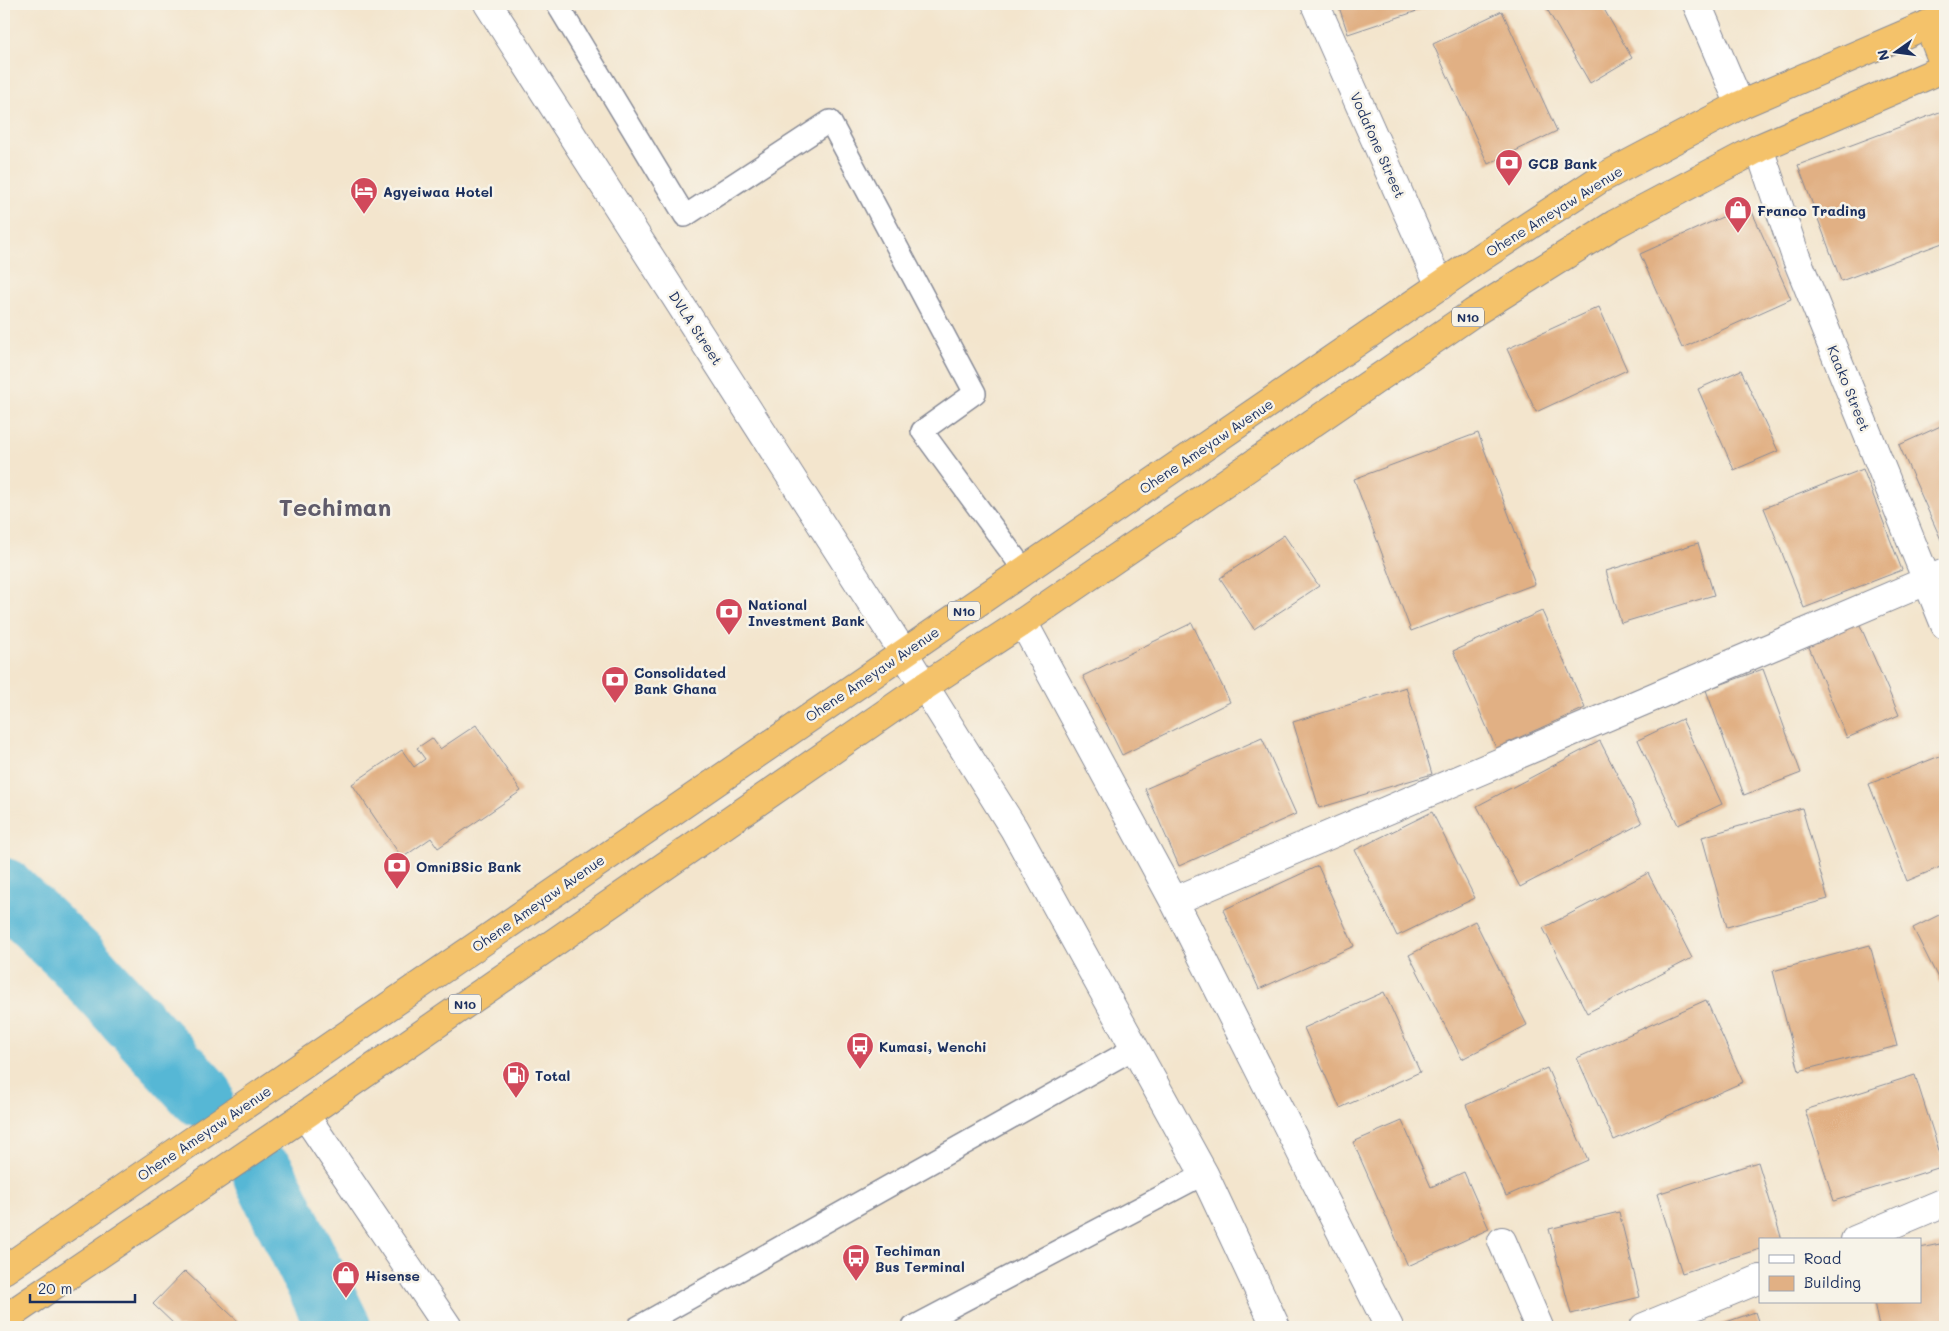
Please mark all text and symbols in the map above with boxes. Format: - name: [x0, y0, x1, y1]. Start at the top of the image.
- north arrow: [1872, 28, 1922, 78]
- text: N: [1872, 48, 1893, 63]
- street label: Vodafone Street: [1346, 89, 1410, 201]
- bank icon: GCB Bank: [1494, 148, 1524, 187]
- place label: GCB Bank: [1528, 154, 1597, 173]
- street label: Ohene Ameyaw Avenue: [1482, 161, 1626, 261]
- hotel icon: Agyeiwaa Hotel: [349, 176, 379, 215]
- place label: Agyeiwaa Hotel: [383, 182, 493, 201]
- shop icon: Franco Trading: [1723, 195, 1753, 234]
- place label: Franco Trading: [1757, 201, 1866, 220]
- street label: DVLA Street: [665, 287, 727, 369]
- road number: N10: [1452, 308, 1484, 326]
- street label: Kaako Street: [1823, 342, 1875, 434]
- street label: Ohene Ameyaw Avenue: [1135, 394, 1277, 498]
- district label: Techiman: [279, 491, 391, 522]
- place label: National Investment Bank: [748, 595, 865, 630]
- bank icon: National Investment Bank: [714, 597, 744, 636]
- road number: N10: [948, 602, 980, 620]
- street label: Ohene Ameyaw Avenue: [801, 622, 943, 726]
- place label: Consolidated Bank Ghana: [634, 663, 726, 698]
- bank icon: Consolidated Bank Ghana: [600, 665, 630, 704]
- street label: Ohene Ameyaw Avenue: [468, 850, 608, 956]
- bank icon: OmniBSic Bank: [382, 851, 412, 890]
- place label: OmniBSic Bank: [416, 857, 521, 876]
- road number: N10: [449, 994, 481, 1014]
- bus stop icon: Kumasi, Wenchi: [845, 1031, 875, 1070]
- place label: Kumasi, Wenchi: [879, 1037, 987, 1056]
- fuel station icon: Total: [501, 1060, 531, 1099]
- place label: Total: [535, 1066, 570, 1085]
- street label: Ohene Ameyaw Avenue: [133, 1081, 275, 1185]
- legend: [1759, 1238, 1922, 1304]
- place label: Techiman Bus Terminal: [875, 1241, 965, 1276]
- bus stop icon: Techiman Bus Terminal: [841, 1243, 871, 1282]
- text: Road: [1804, 1248, 1841, 1268]
- shop icon: Hisense: [331, 1260, 361, 1299]
- place label: Hisense: [365, 1266, 420, 1285]
- scale bar: [30, 1271, 135, 1303]
- text: Building: [1804, 1272, 1861, 1292]
- text: 20 m: [38, 1278, 72, 1298]

